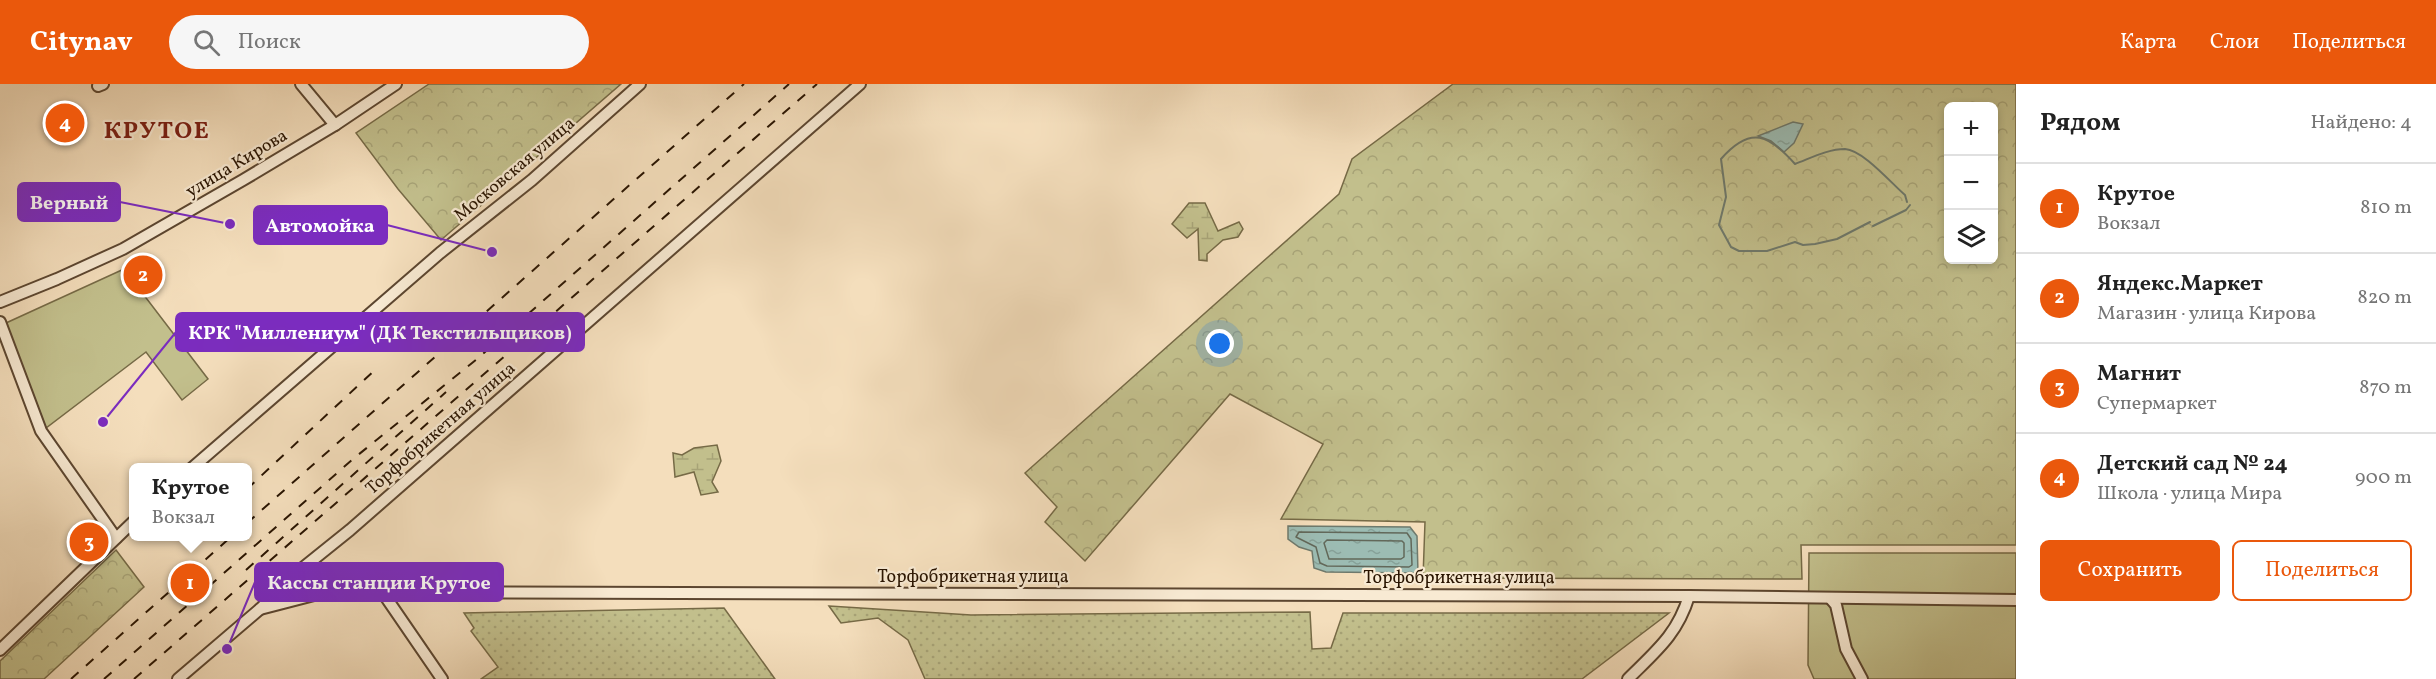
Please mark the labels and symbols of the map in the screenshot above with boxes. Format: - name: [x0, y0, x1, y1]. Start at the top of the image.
- pin: 4: [46, 100, 84, 146]
- street label: Московская улица: [449, 112, 581, 228]
- district label: КРУТОЕ: [104, 115, 210, 149]
- street label: улица Кирова: [181, 124, 293, 204]
- callout: Верный: [18, 183, 120, 221]
- text: Верный: [30, 190, 108, 218]
- callout: Автомойка: [254, 206, 387, 244]
- text: Автомойка: [265, 213, 375, 241]
- pin: 2: [124, 252, 162, 297]
- callout: КРК "Миллениум" (ДК Текстильщиков): [176, 313, 584, 351]
- text: КРК "Миллениум" (ДК Текстильщиков): [188, 320, 572, 348]
- your location: [1205, 329, 1234, 358]
- street label: Торфобрикетная улица: [361, 357, 521, 501]
- pin: 3: [70, 520, 109, 564]
- pin: 1: [170, 560, 210, 606]
- callout: Кассы станции Крутое: [255, 563, 503, 601]
- street label: Торфобрикетная улица: [877, 565, 1069, 590]
- street label: Торфобрикетная улица: [1363, 566, 1555, 591]
- text: Кассы станции Крутое: [267, 570, 491, 598]

